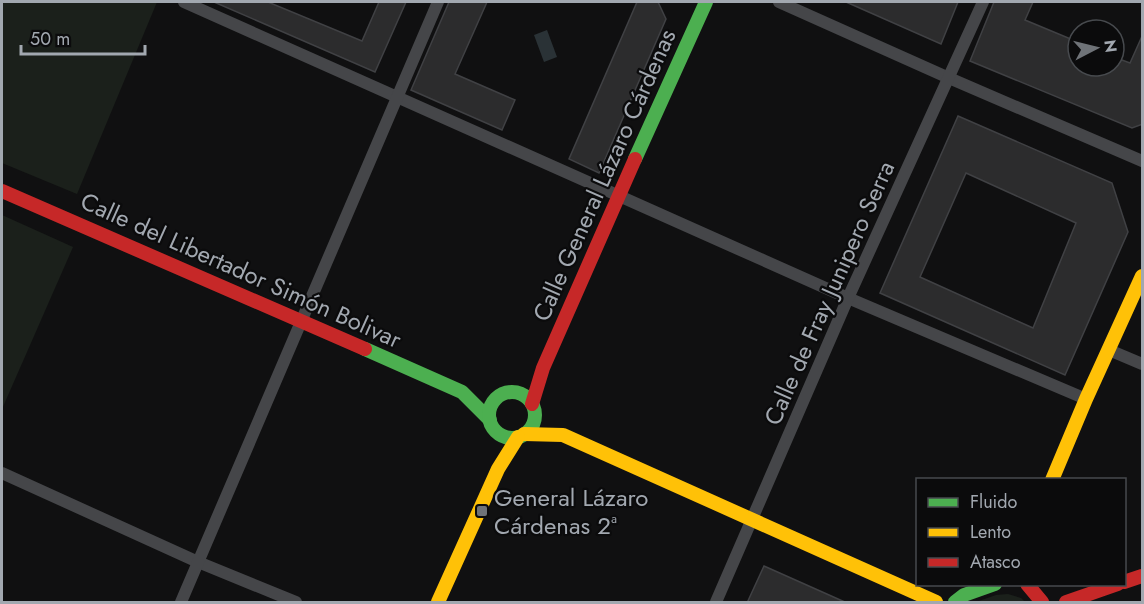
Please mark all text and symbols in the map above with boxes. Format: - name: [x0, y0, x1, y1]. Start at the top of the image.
- scale bar: [21, 18, 146, 56]
- north arrow: [1066, 18, 1126, 78]
- street label: Calle General Lázaro Cárdenas: [524, 23, 684, 327]
- text: 50 m: [30, 26, 70, 52]
- text: N: [1098, 39, 1123, 54]
- street label: Calle de Fray Junipero Serra: [755, 155, 903, 431]
- street label: Calle del Libertador Simón Bolivar: [75, 183, 408, 357]
- legend: [916, 478, 1126, 586]
- place label: General Lázaro Cárdenas 2ª: [494, 480, 648, 543]
- text: Fluido: [970, 489, 1018, 515]
- marker: General Lázaro Cárdenas 2ª: [475, 504, 489, 518]
- text: Lento: [970, 519, 1011, 545]
- text: Atasco: [970, 549, 1021, 575]

